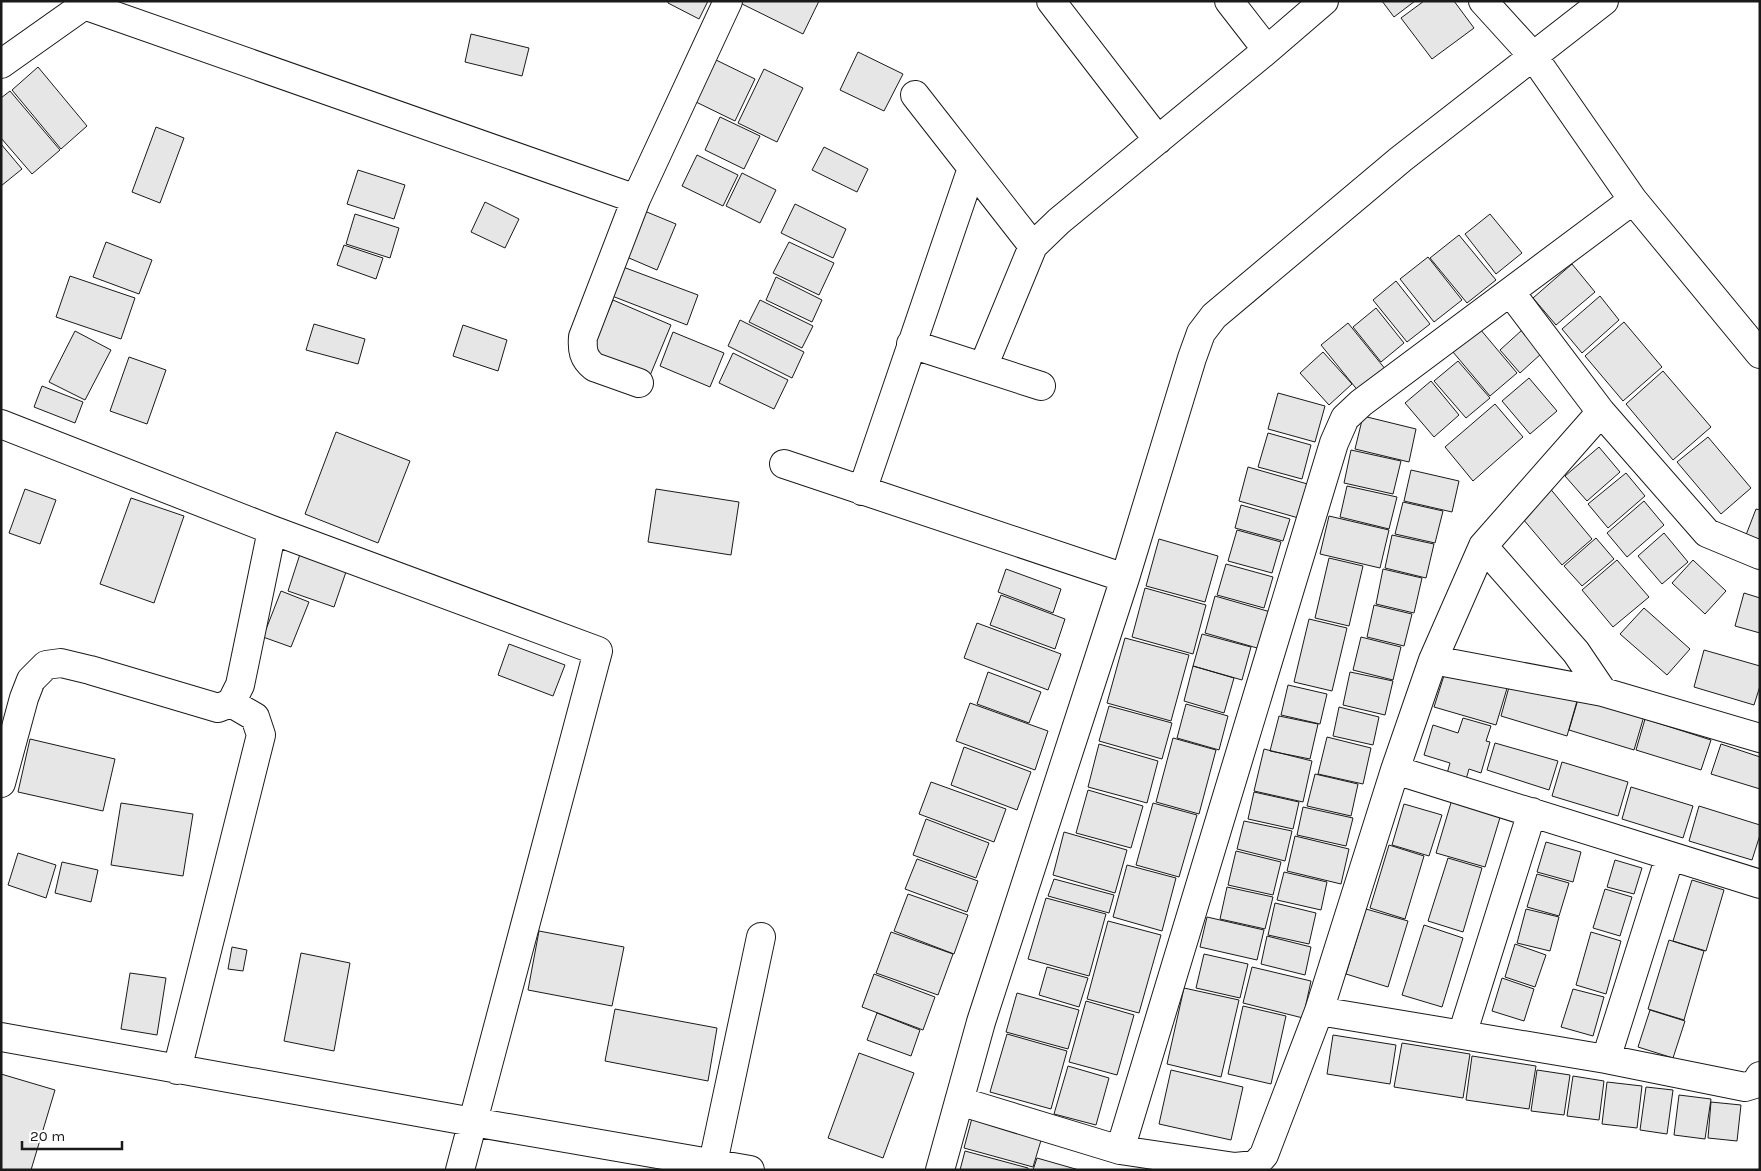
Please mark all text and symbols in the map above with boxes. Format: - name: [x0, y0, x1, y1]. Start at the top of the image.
- scale bar: [22, 1118, 122, 1150]
- text: 20 m: [30, 1127, 65, 1145]

